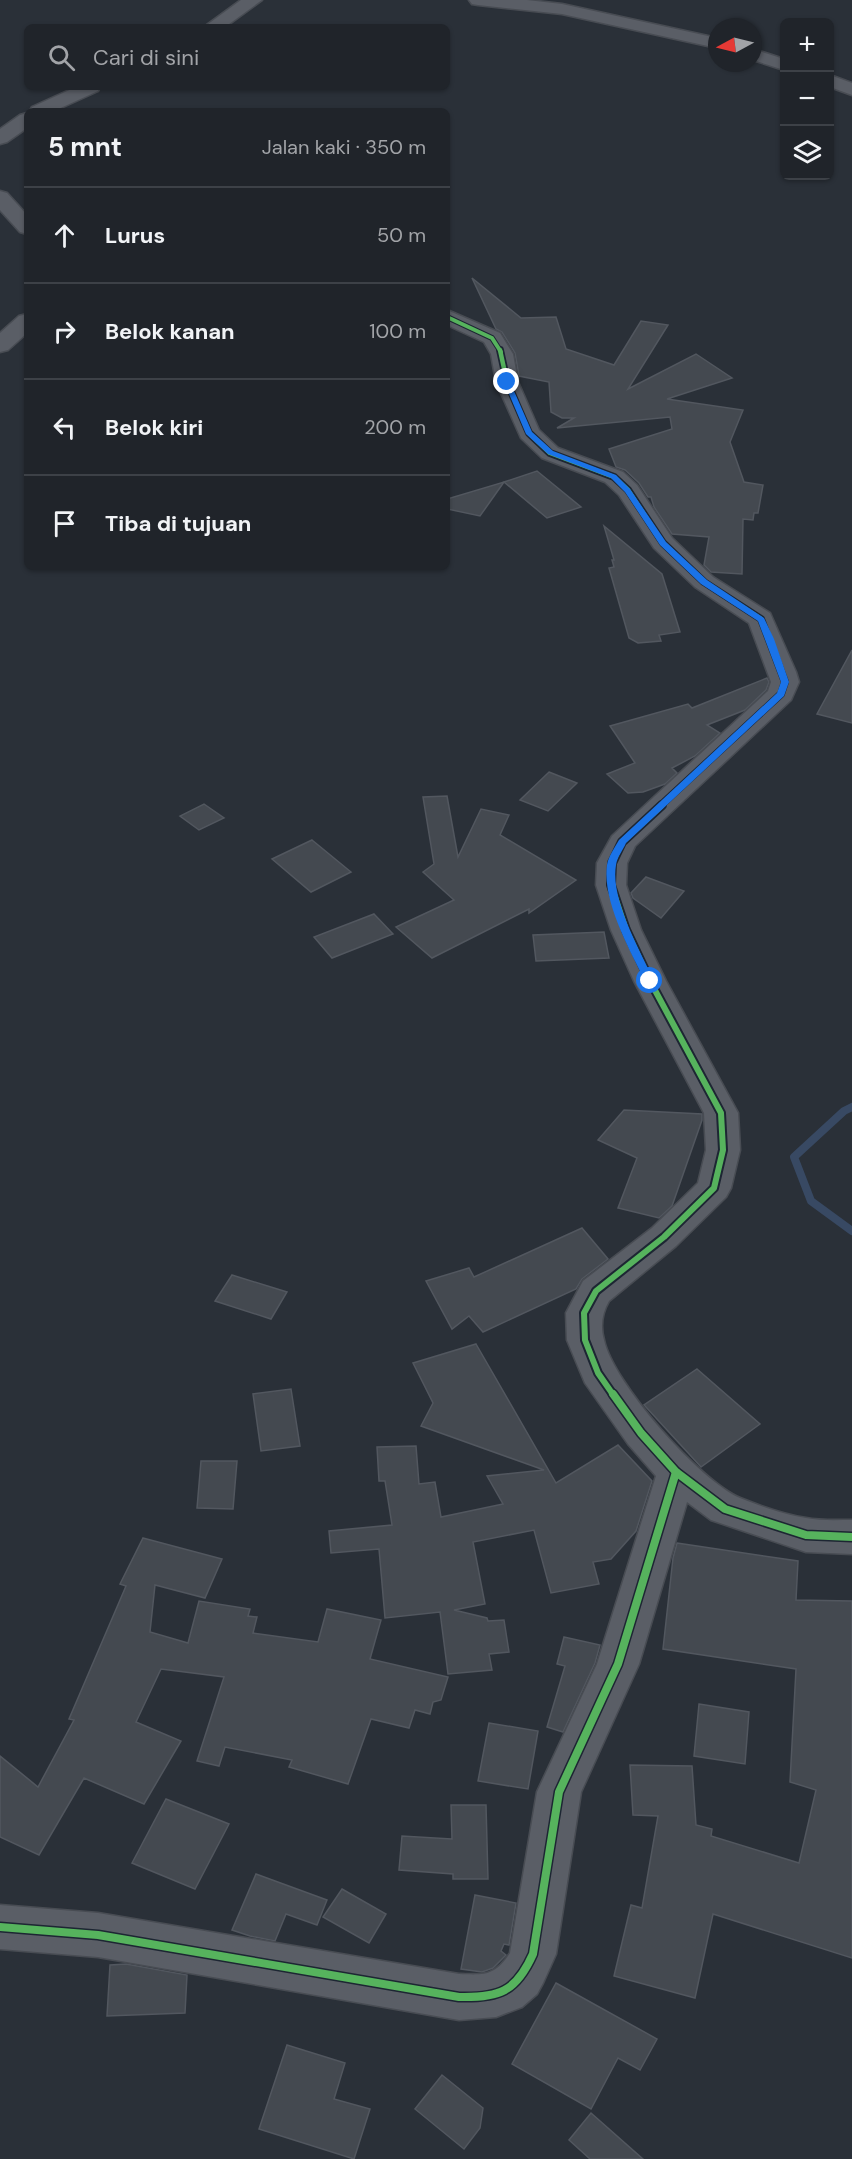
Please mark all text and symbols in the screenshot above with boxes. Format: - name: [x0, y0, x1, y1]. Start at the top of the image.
- north arrow: [708, 18, 762, 72]
- map controls: [780, 18, 834, 180]
- button: +: [780, 18, 834, 72]
- search box: [24, 24, 450, 90]
- icon: search: [45, 41, 78, 74]
- text: Cari di sini: [93, 43, 199, 72]
- button: −: [780, 72, 834, 126]
- button: layers: [780, 126, 834, 180]
- text: 5 mnt: [48, 130, 122, 164]
- text: Jalan kaki · 350 m: [262, 134, 426, 160]
- icon: ahead: [48, 219, 81, 252]
- text: Lurus: [105, 221, 165, 250]
- text: 50 m: [377, 222, 426, 248]
- icon: right: [48, 315, 81, 348]
- text: Belok kanan: [105, 317, 235, 346]
- text: 100 m: [369, 318, 426, 344]
- route end: [493, 368, 519, 394]
- icon: left: [48, 411, 81, 444]
- text: Belok kiri: [105, 413, 203, 442]
- text: 200 m: [364, 414, 426, 440]
- icon: arrive: [48, 507, 81, 540]
- text: Tiba di tujuan: [105, 509, 251, 538]
- route start: [636, 967, 662, 993]

